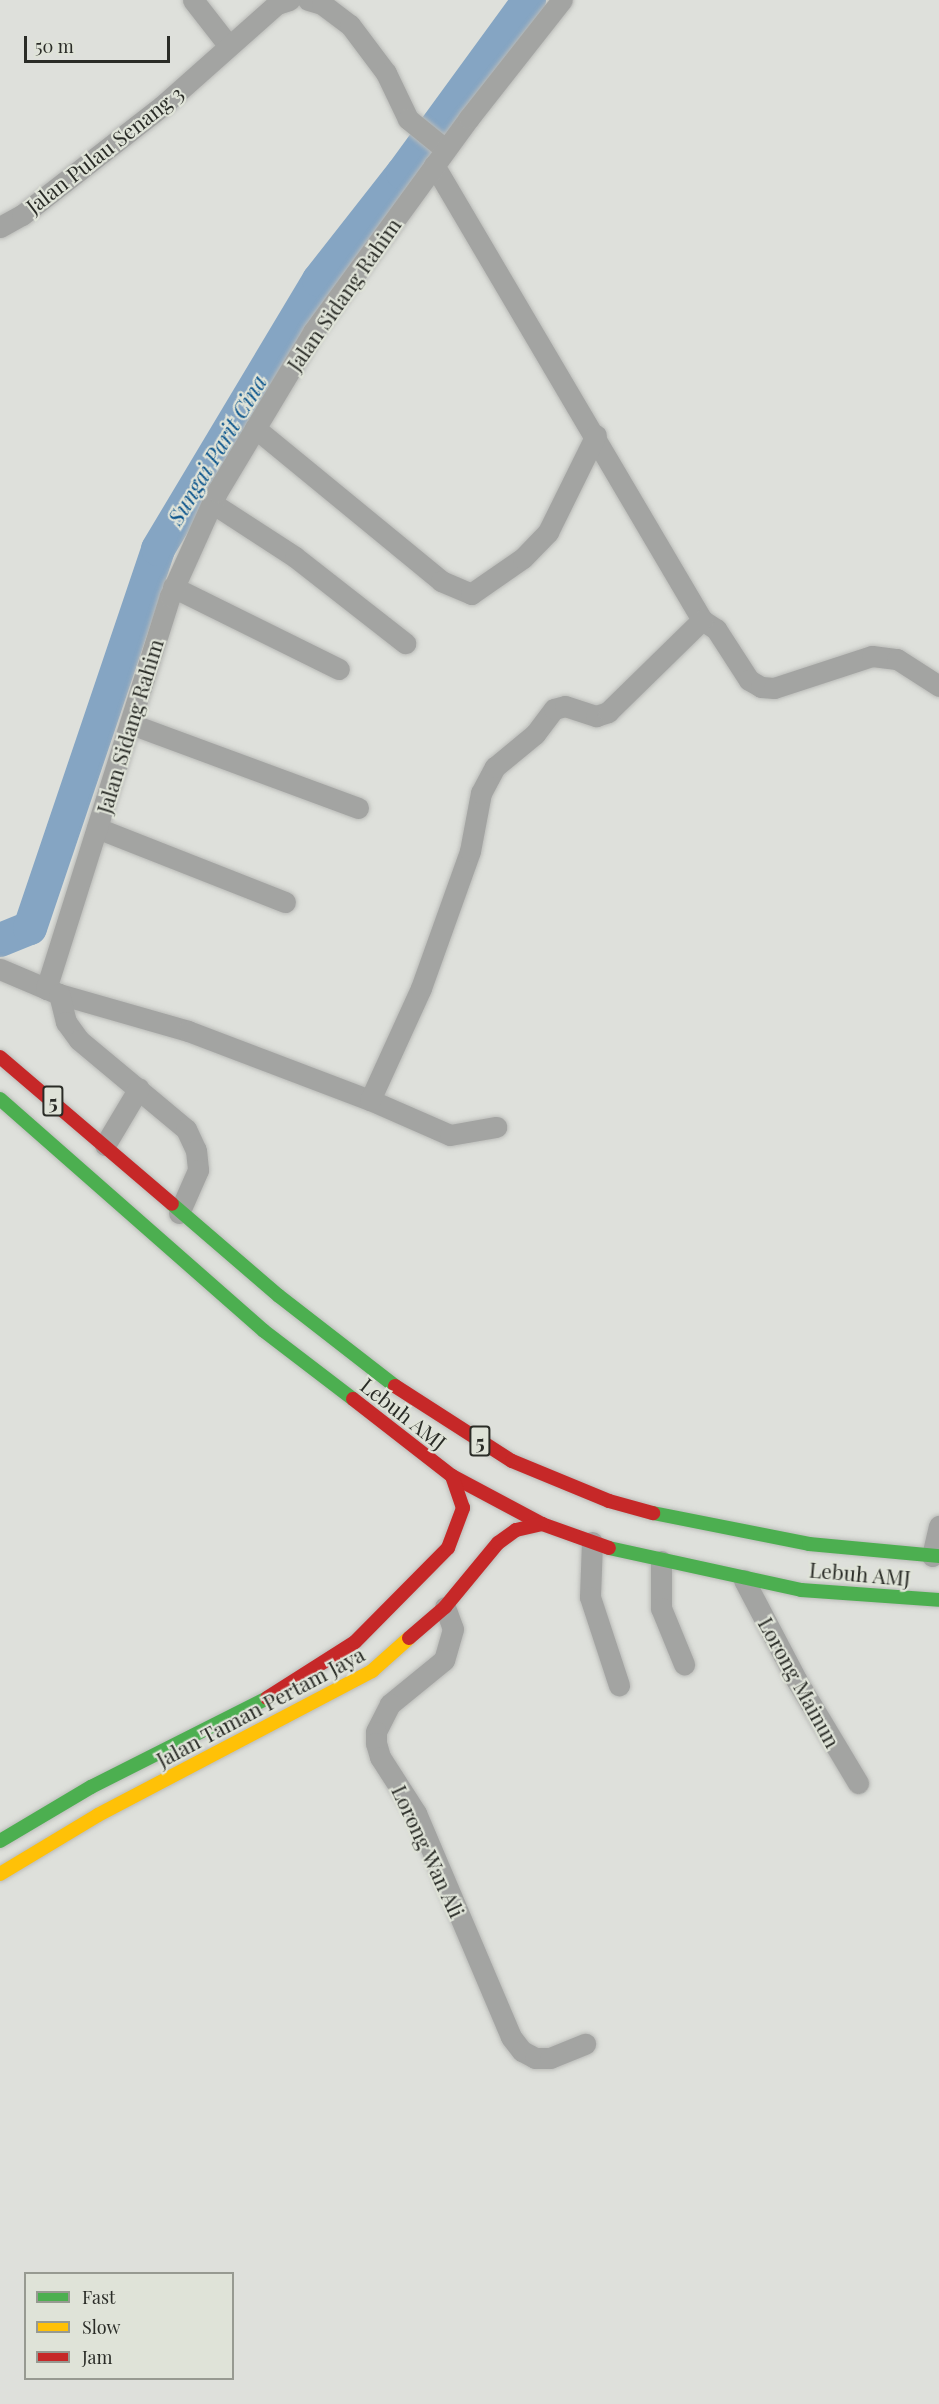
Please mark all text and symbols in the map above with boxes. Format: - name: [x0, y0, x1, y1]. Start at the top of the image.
- scale bar: [27, 24, 172, 62]
- text: 50 m: [35, 34, 74, 58]
- street label: Jalan Pulau Senang 3: [20, 80, 188, 218]
- street label: Jalan Sidang Rahim: [281, 213, 405, 375]
- water label: Sungai Parit Cina: [162, 370, 272, 530]
- street label: Jalan Sidang Rahim: [90, 636, 168, 816]
- road number: 5: [41, 1084, 65, 1118]
- street label: Lebuh AMJ: [356, 1372, 452, 1454]
- road number: 5: [468, 1424, 492, 1458]
- street label: Lebuh AMJ: [808, 1556, 912, 1590]
- street label: Lorong Mainun: [754, 1612, 846, 1752]
- street label: Jalan Taman Pertam Jaya: [151, 1640, 369, 1772]
- street label: Lorong Wan Ali: [387, 1780, 471, 1922]
- legend: [24, 2272, 234, 2380]
- text: Fast: [82, 2285, 115, 2309]
- text: Slow: [82, 2315, 120, 2339]
- text: Jam: [82, 2345, 112, 2369]

